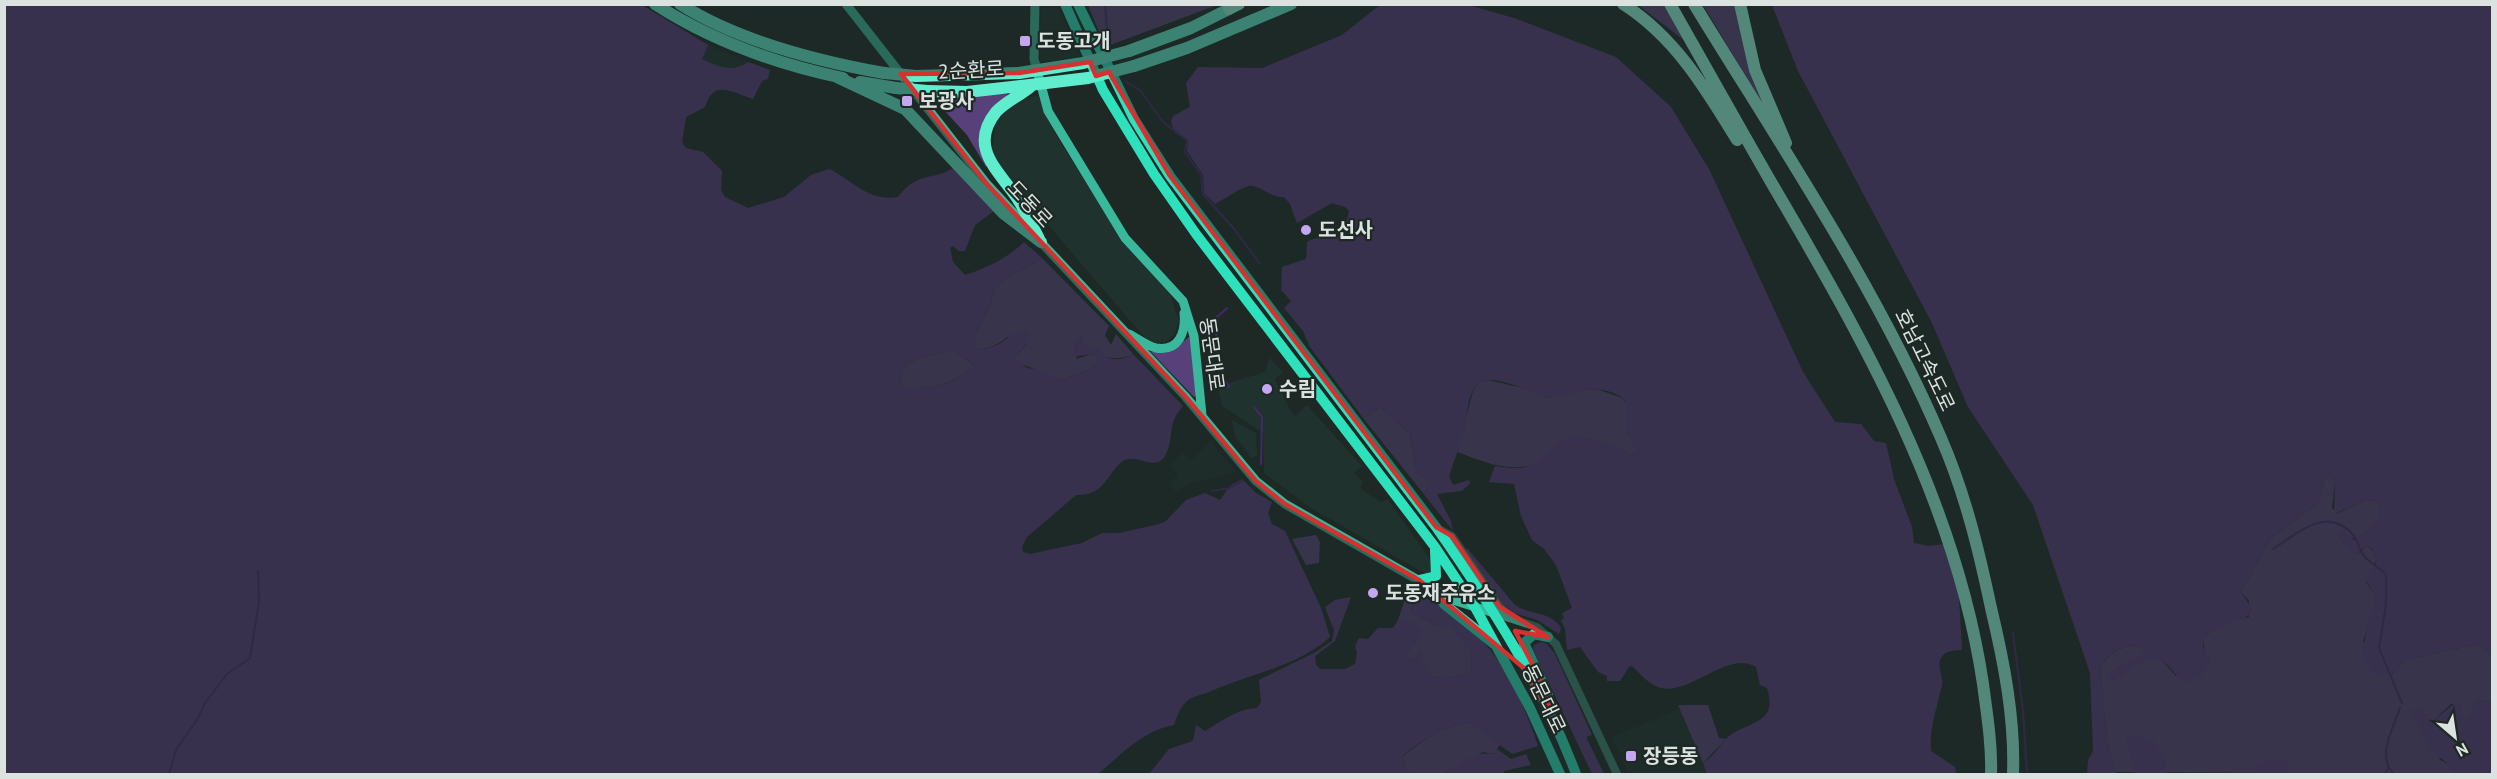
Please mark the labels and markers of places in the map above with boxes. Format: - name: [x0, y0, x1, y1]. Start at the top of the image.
- place label: 도동고개: [1037, 28, 1111, 54]
- marker: 도동고개: [1018, 34, 1032, 48]
- place label: 보광사: [919, 88, 974, 114]
- marker: 보광사: [900, 94, 914, 108]
- place label: 도선사: [1318, 217, 1373, 243]
- marker: 도선사: [1299, 223, 1313, 237]
- place label: 수림: [1279, 376, 1316, 402]
- marker: 수림: [1260, 382, 1274, 396]
- place label: 도동재주유소: [1385, 580, 1495, 606]
- marker: 도동재주유소: [1366, 586, 1380, 600]
- place label: 장등동: [1643, 743, 1698, 769]
- marker: 장등동: [1624, 749, 1638, 763]

